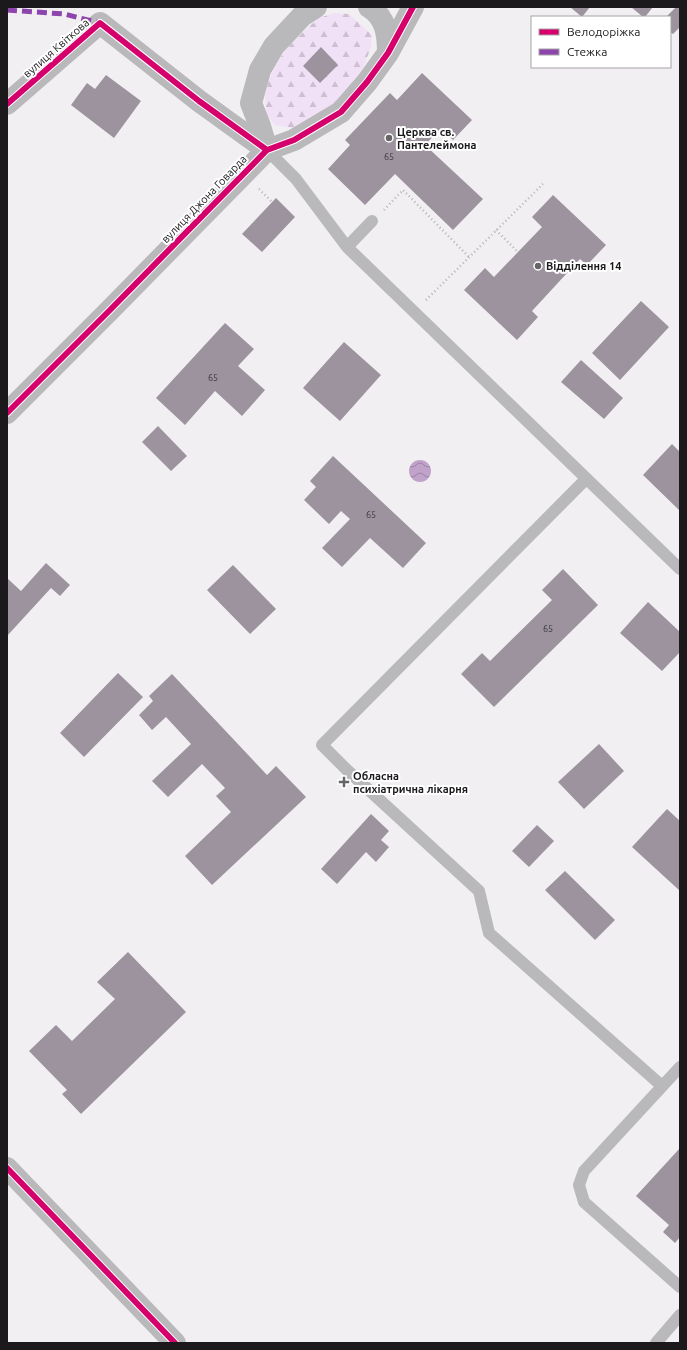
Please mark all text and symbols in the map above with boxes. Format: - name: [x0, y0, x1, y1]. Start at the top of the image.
- street label: вулиця Квіткова: [21, 16, 91, 80]
- legend: [531, 16, 671, 68]
- text: Велодоріжка: [567, 25, 641, 38]
- text: Стежка: [567, 45, 607, 58]
- place label: Церква св. Пантелеймона: [397, 126, 477, 151]
- marker: Церква св. Пантелеймона: [384, 133, 394, 143]
- house number: 65: [384, 152, 394, 162]
- street label: вулиця Джона Говарда: [159, 153, 249, 245]
- place label: Відділення 14: [546, 260, 621, 272]
- marker: Відділення 14: [533, 261, 543, 271]
- house number: 65: [208, 373, 218, 383]
- house number: 65: [366, 510, 376, 520]
- house number: 65: [543, 624, 553, 634]
- place label: Обласна психіатрична лікарня: [353, 770, 468, 795]
- marker: Обласна психіатрична лікарня: [338, 776, 350, 788]

